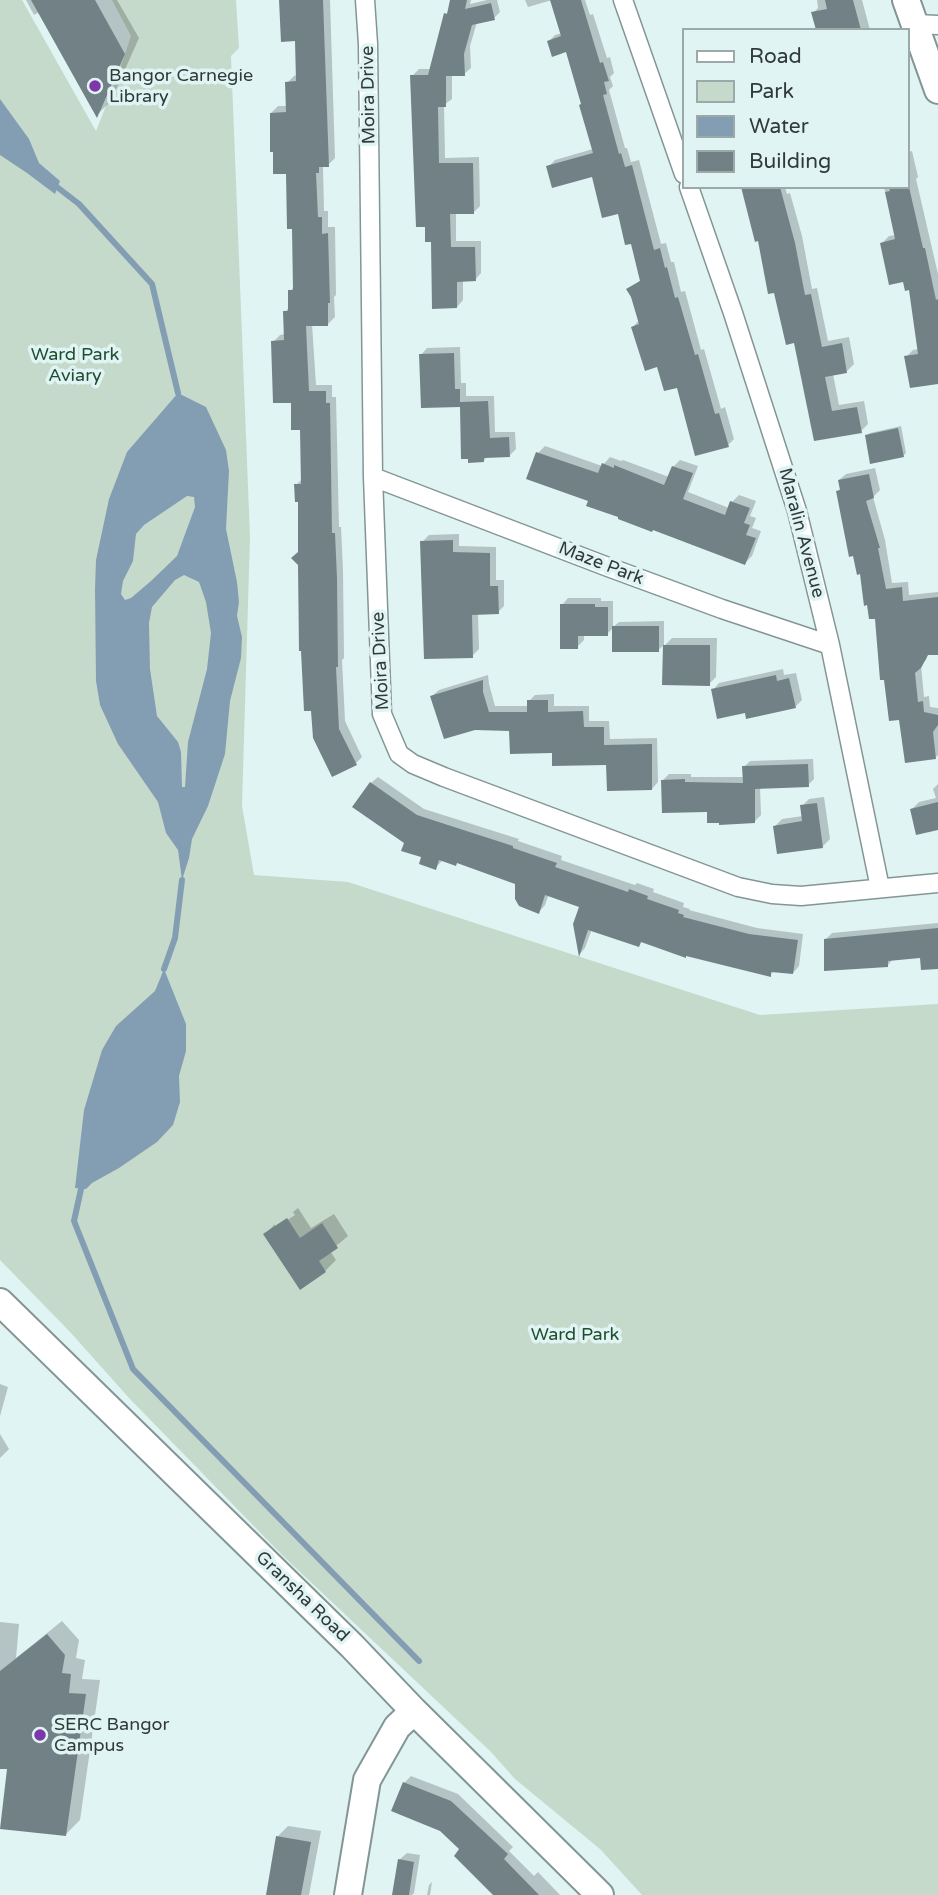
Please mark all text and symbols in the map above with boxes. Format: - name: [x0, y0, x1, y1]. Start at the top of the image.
- legend: [682, 28, 910, 189]
- text: Road: [749, 44, 802, 69]
- street label: Moira Drive: [357, 46, 381, 144]
- place label: Bangor Carnegie Library: [109, 65, 253, 108]
- marker: Bangor Carnegie Library: [87, 78, 103, 94]
- text: Park: [749, 79, 794, 104]
- text: Water: [749, 114, 809, 139]
- text: Building: [749, 149, 831, 174]
- park label: Ward Park Aviary: [31, 344, 119, 386]
- street label: Maralin Avenue: [773, 466, 829, 600]
- street label: Maze Park: [555, 538, 647, 590]
- street label: Moira Drive: [368, 611, 394, 711]
- park label: Ward Park: [531, 1324, 619, 1346]
- street label: Gransha Road: [251, 1547, 353, 1647]
- place label: SERC Bangor Campus: [54, 1714, 169, 1756]
- marker: SERC Bangor Campus: [32, 1727, 48, 1743]

